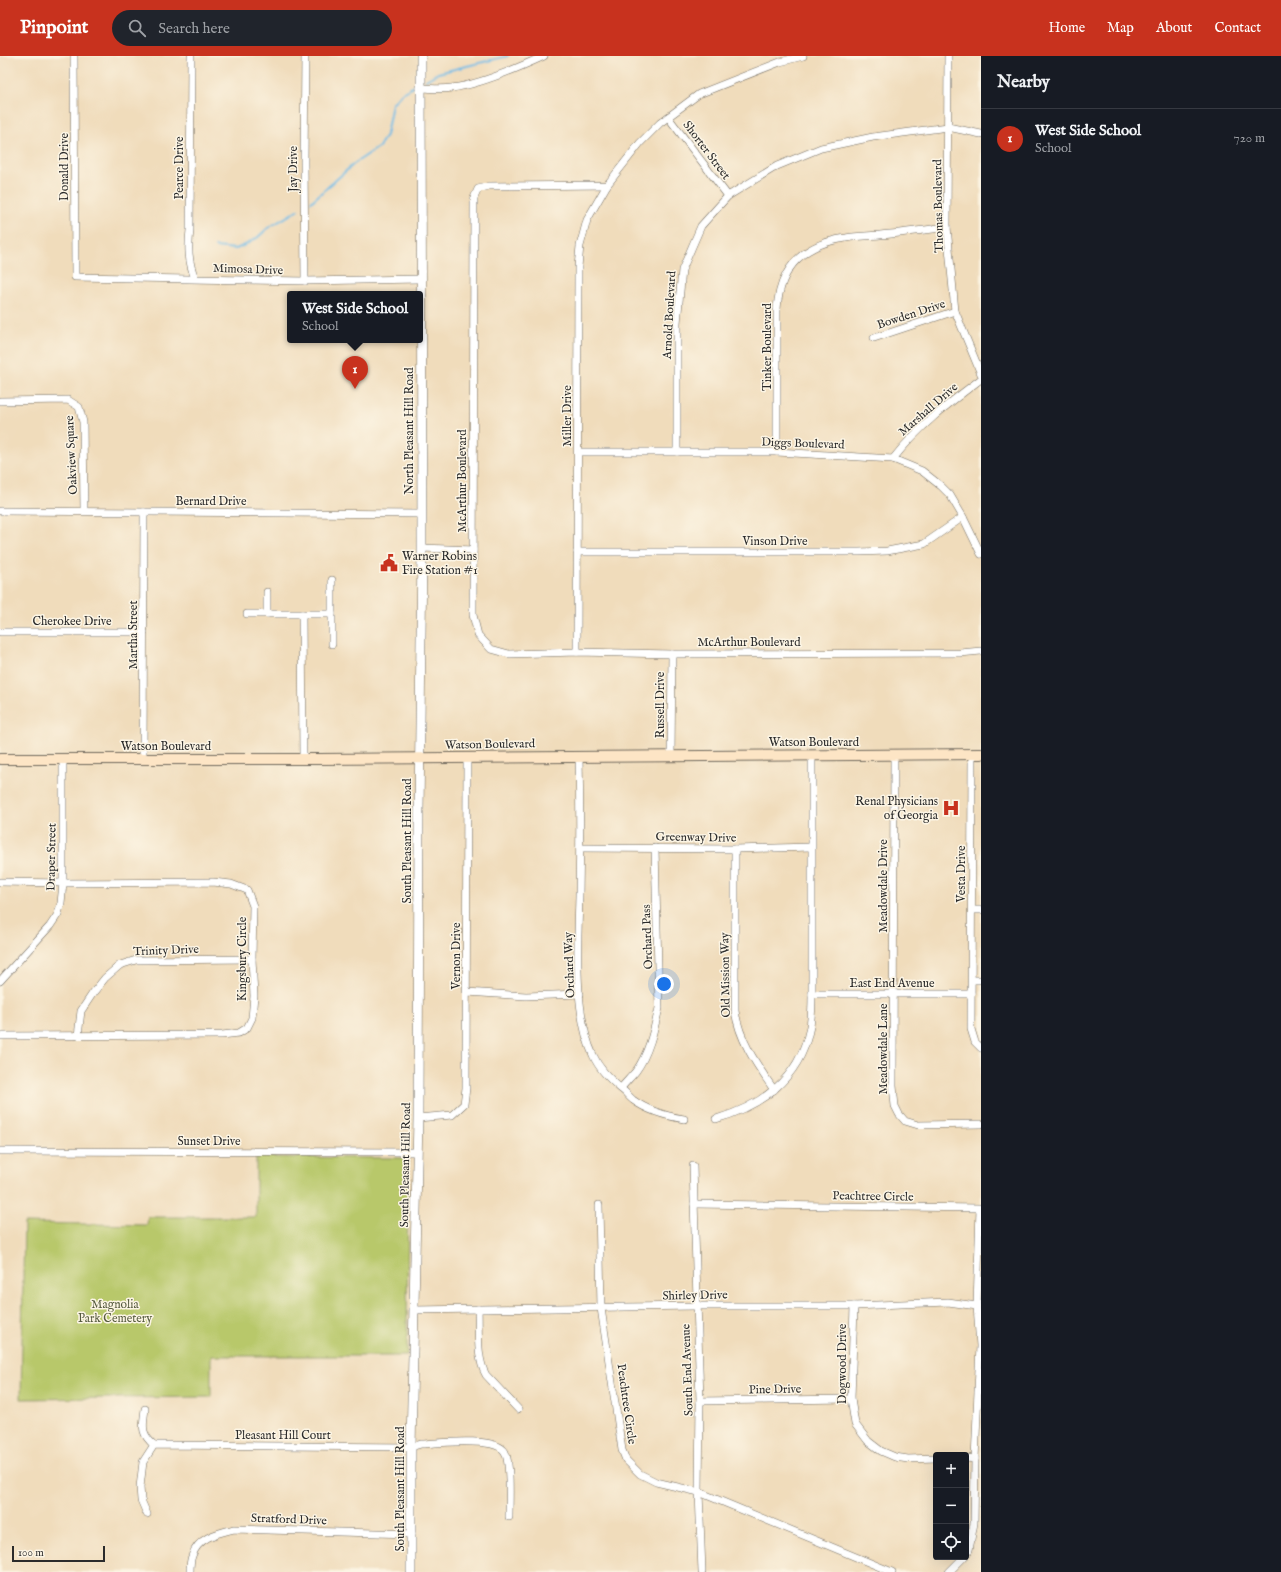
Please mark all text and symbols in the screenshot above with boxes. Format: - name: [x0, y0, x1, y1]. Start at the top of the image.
- search box: [112, 10, 392, 46]
- text: Pinpoint: [20, 16, 88, 40]
- icon: search: [126, 17, 148, 39]
- text: Search here: [158, 19, 230, 38]
- text: Home: [1049, 19, 1085, 37]
- text: Map: [1107, 19, 1134, 37]
- text: About: [1156, 19, 1192, 37]
- text: Contact: [1214, 19, 1261, 37]
- text: Nearby: [997, 72, 1050, 93]
- street label: Shorter Street: [680, 118, 734, 183]
- text: West Side School: [1035, 121, 1141, 140]
- text: 1: [1008, 130, 1012, 147]
- text: 720 m: [1234, 130, 1265, 147]
- street label: Donald Drive: [57, 133, 72, 201]
- street label: Pearce Drive: [172, 136, 187, 200]
- text: School: [1035, 140, 1072, 157]
- street label: Jay Drive: [286, 145, 302, 194]
- street label: Thomas Boulevard: [930, 159, 947, 253]
- street label: Mimosa Drive: [213, 261, 284, 278]
- street label: Arnold Boulevard: [660, 270, 679, 360]
- popup: [287, 291, 423, 343]
- street label: Bowden Drive: [875, 296, 948, 333]
- text: West Side School: [302, 299, 408, 318]
- street label: Tinker Boulevard: [760, 302, 775, 391]
- text: School: [302, 318, 339, 335]
- pin: 1: [342, 356, 368, 389]
- street label: North Pleasant Hill Road: [402, 367, 417, 495]
- street label: Marshall Drive: [896, 379, 961, 439]
- street label: Miller Drive: [560, 385, 575, 447]
- street label: Oakview Square: [62, 414, 82, 495]
- street label: McArthur Boulevard: [455, 429, 470, 533]
- street label: Diggs Boulevard: [761, 435, 845, 452]
- street label: Bernard Drive: [176, 494, 247, 509]
- street label: Vinson Drive: [741, 534, 808, 549]
- place label: Warner Robins Fire Station #1: [402, 549, 478, 578]
- public building icon: Warner Robins Fire Station #1: [379, 553, 399, 573]
- street label: Martha Street: [126, 601, 141, 670]
- street label: Cherokee Drive: [32, 614, 112, 629]
- street label: McArthur Boulevard: [697, 635, 801, 650]
- street label: Russell Drive: [653, 671, 668, 738]
- street label: Watson Boulevard: [769, 735, 860, 750]
- street label: Watson Boulevard: [445, 736, 536, 753]
- street label: Watson Boulevard: [121, 739, 212, 754]
- street label: South Pleasant Hill Road: [400, 778, 415, 904]
- place label: Renal Physicians of Georgia: [855, 794, 939, 823]
- hospital icon: Renal Physicians of Georgia: [941, 798, 961, 818]
- street label: Draper Street: [43, 823, 61, 891]
- street label: Greenway Drive: [656, 829, 737, 846]
- street label: Meadowdale Drive: [876, 839, 891, 933]
- street label: Vesta Drive: [954, 845, 969, 903]
- street label: Orchard Pass: [639, 904, 656, 970]
- street label: Kingsbury Circle: [235, 916, 250, 1001]
- street label: Vernon Drive: [449, 922, 464, 990]
- street label: Orchard Way: [561, 932, 578, 998]
- street label: Old Mission Way: [717, 932, 734, 1018]
- street label: Trinity Drive: [133, 942, 200, 959]
- your location: [654, 974, 674, 994]
- street label: East End Avenue: [850, 976, 935, 991]
- street label: Meadowdale Lane: [876, 1003, 891, 1094]
- street label: South Pleasant Hill Road: [397, 1102, 414, 1228]
- street label: Sunset Drive: [177, 1134, 241, 1149]
- street label: Peachtree Circle: [832, 1188, 914, 1205]
- street label: Shirley Drive: [662, 1287, 728, 1304]
- park label: Magnolia Park Cemetery: [78, 1297, 152, 1326]
- street label: South End Avenue: [678, 1323, 697, 1416]
- street label: Dogwood Drive: [835, 1323, 850, 1404]
- street label: Peachtree Circle: [613, 1363, 640, 1446]
- street label: Pine Drive: [749, 1382, 802, 1397]
- street label: South Pleasant Hill Road: [393, 1426, 408, 1552]
- street label: Pleasant Hill Court: [235, 1428, 331, 1443]
- map controls: [933, 1452, 969, 1560]
- button: +: [933, 1452, 969, 1488]
- button: −: [933, 1488, 969, 1524]
- street label: Stratford Drive: [251, 1511, 328, 1528]
- button: locate: [933, 1524, 969, 1560]
- scale bar: [12, 1544, 105, 1563]
- text: 100 m: [18, 1546, 44, 1560]

